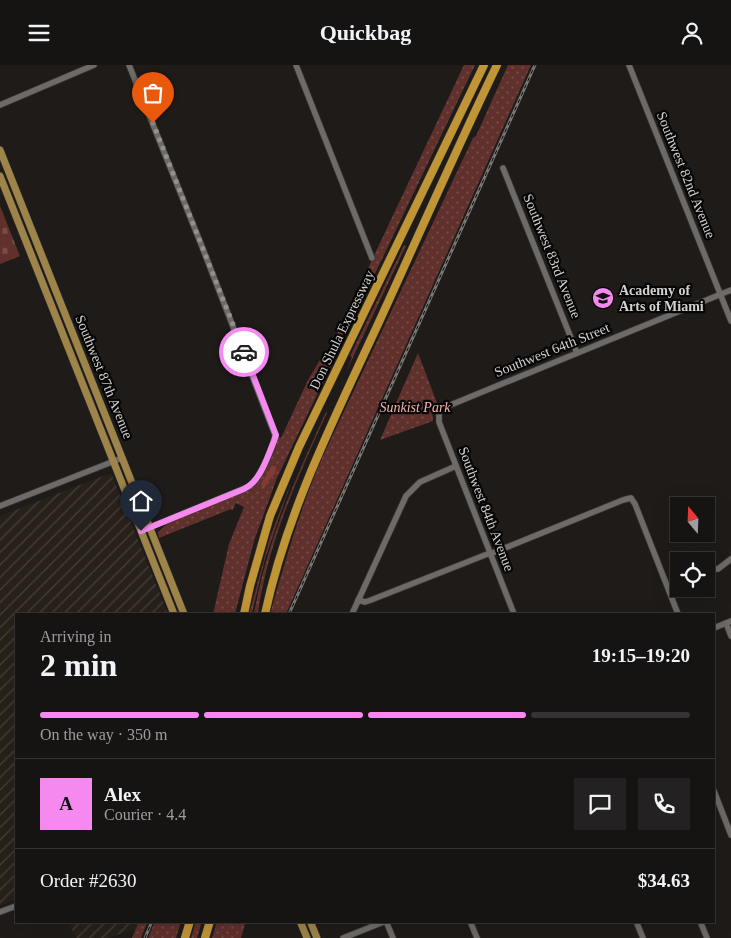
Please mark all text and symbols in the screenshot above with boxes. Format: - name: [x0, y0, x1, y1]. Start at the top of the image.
- icon: menu: [25, 19, 53, 47]
- icon: person: [678, 19, 706, 47]
- text: Quickbag: [320, 20, 411, 45]
- pin: [132, 72, 174, 123]
- icon: bag: [139, 79, 167, 107]
- street label: Southwest 82nd Avenue: [654, 110, 718, 240]
- street label: Southwest 83rd Avenue: [520, 192, 584, 320]
- street label: Don Shula Expressway: [307, 268, 377, 392]
- place label: Academy of Arts of Miami: [619, 283, 704, 314]
- school or university icon: Academy of Arts of Miami: [591, 286, 615, 310]
- street label: Southwest 87th Avenue: [72, 313, 136, 441]
- street label: Southwest 64th Street: [492, 320, 612, 380]
- courier: [219, 327, 269, 377]
- icon: car: [230, 338, 258, 366]
- park label: Sunkist Park: [379, 400, 451, 415]
- street label: Southwest 84th Avenue: [455, 445, 517, 573]
- pin: [120, 480, 162, 531]
- icon: home: [127, 487, 155, 515]
- north arrow: [670, 497, 715, 543]
- map controls: [670, 497, 715, 597]
- button: locate: [670, 552, 715, 597]
- text: Arriving in: [40, 628, 112, 645]
- text: 19:15–19:20: [592, 645, 690, 666]
- text: 2 min: [40, 647, 117, 683]
- text: On the way · 350 m: [40, 726, 168, 743]
- button: chat: [574, 778, 626, 830]
- button: phone: [638, 778, 690, 830]
- text: Alex: [104, 784, 141, 805]
- text: A: [59, 793, 73, 814]
- text: Courier · 4.4: [104, 806, 186, 823]
- text: Order #2630: [40, 870, 137, 891]
- text: $34.63: [638, 870, 690, 891]

